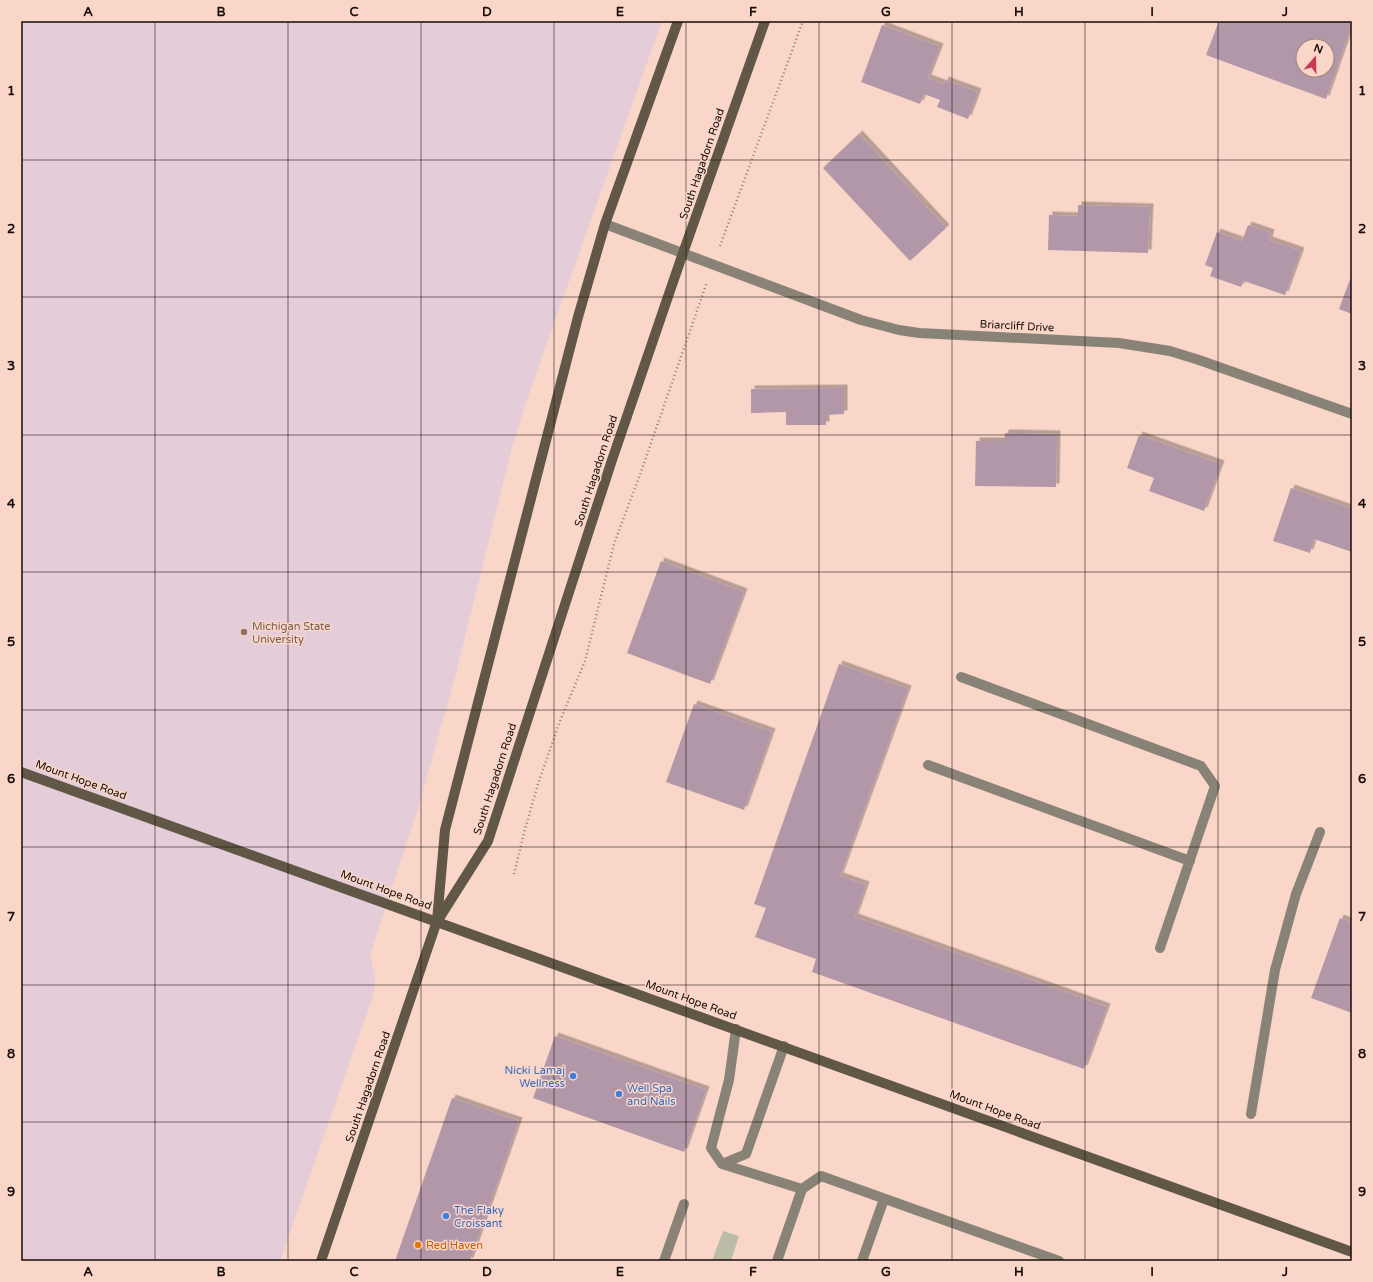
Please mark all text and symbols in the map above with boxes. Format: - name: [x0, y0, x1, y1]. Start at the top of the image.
- text: A: [83, 4, 93, 20]
- text: B: [216, 4, 226, 20]
- text: C: [349, 4, 359, 20]
- text: D: [482, 4, 492, 20]
- text: E: [616, 4, 624, 20]
- text: F: [749, 4, 757, 20]
- text: G: [881, 4, 891, 20]
- text: H: [1014, 4, 1024, 20]
- text: I: [1150, 4, 1154, 20]
- text: J: [1281, 4, 1288, 20]
- north arrow: [1295, 38, 1335, 78]
- text: N: [1312, 41, 1325, 57]
- text: 1: [7, 83, 15, 99]
- text: 1: [1358, 83, 1366, 99]
- street label: South Hagadorn Road: [677, 107, 727, 221]
- text: 2: [7, 221, 15, 237]
- text: 2: [1358, 221, 1366, 237]
- street label: Briarcliff Drive: [979, 318, 1055, 334]
- text: 3: [7, 358, 15, 374]
- text: 3: [1358, 358, 1366, 374]
- street label: South Hagadorn Road: [572, 413, 620, 528]
- text: 4: [7, 496, 16, 512]
- text: 4: [1358, 496, 1367, 512]
- place label: Michigan State University: [252, 620, 330, 646]
- marker: Michigan State University: [239, 627, 249, 637]
- text: 5: [7, 634, 15, 650]
- text: 5: [1358, 634, 1366, 650]
- street label: South Hagadorn Road: [471, 721, 519, 836]
- street label: Mount Hope Road: [34, 757, 128, 803]
- text: 6: [7, 771, 15, 787]
- text: 6: [1358, 771, 1366, 787]
- street label: Mount Hope Road: [339, 867, 433, 913]
- text: 7: [7, 909, 15, 925]
- text: 7: [1358, 909, 1366, 925]
- street label: Mount Hope Road: [644, 977, 738, 1023]
- street label: South Hagadorn Road: [343, 1030, 393, 1144]
- text: 8: [7, 1046, 15, 1062]
- text: 8: [1358, 1046, 1366, 1062]
- place label: Nicki Lamaj Wellness: [504, 1064, 565, 1090]
- marker: Nicki Lamaj Wellness: [568, 1071, 578, 1081]
- place label: Well Spa and Nails: [627, 1082, 675, 1108]
- street label: Mount Hope Road: [948, 1087, 1042, 1133]
- marker: Well Spa and Nails: [614, 1089, 624, 1099]
- text: 9: [7, 1184, 15, 1200]
- text: 9: [1358, 1184, 1366, 1200]
- place label: The Flaky Croissant: [454, 1204, 504, 1230]
- marker: The Flaky Croissant: [441, 1211, 451, 1221]
- place label: Red Haven: [426, 1239, 483, 1252]
- marker: Red Haven: [413, 1240, 423, 1250]
- text: A: [83, 1264, 93, 1280]
- text: B: [216, 1264, 226, 1280]
- text: C: [349, 1264, 359, 1280]
- text: D: [482, 1264, 492, 1280]
- text: E: [616, 1264, 624, 1280]
- text: F: [749, 1264, 757, 1280]
- text: G: [881, 1264, 891, 1280]
- text: H: [1014, 1264, 1024, 1280]
- text: I: [1150, 1264, 1154, 1280]
- text: J: [1281, 1264, 1288, 1280]

